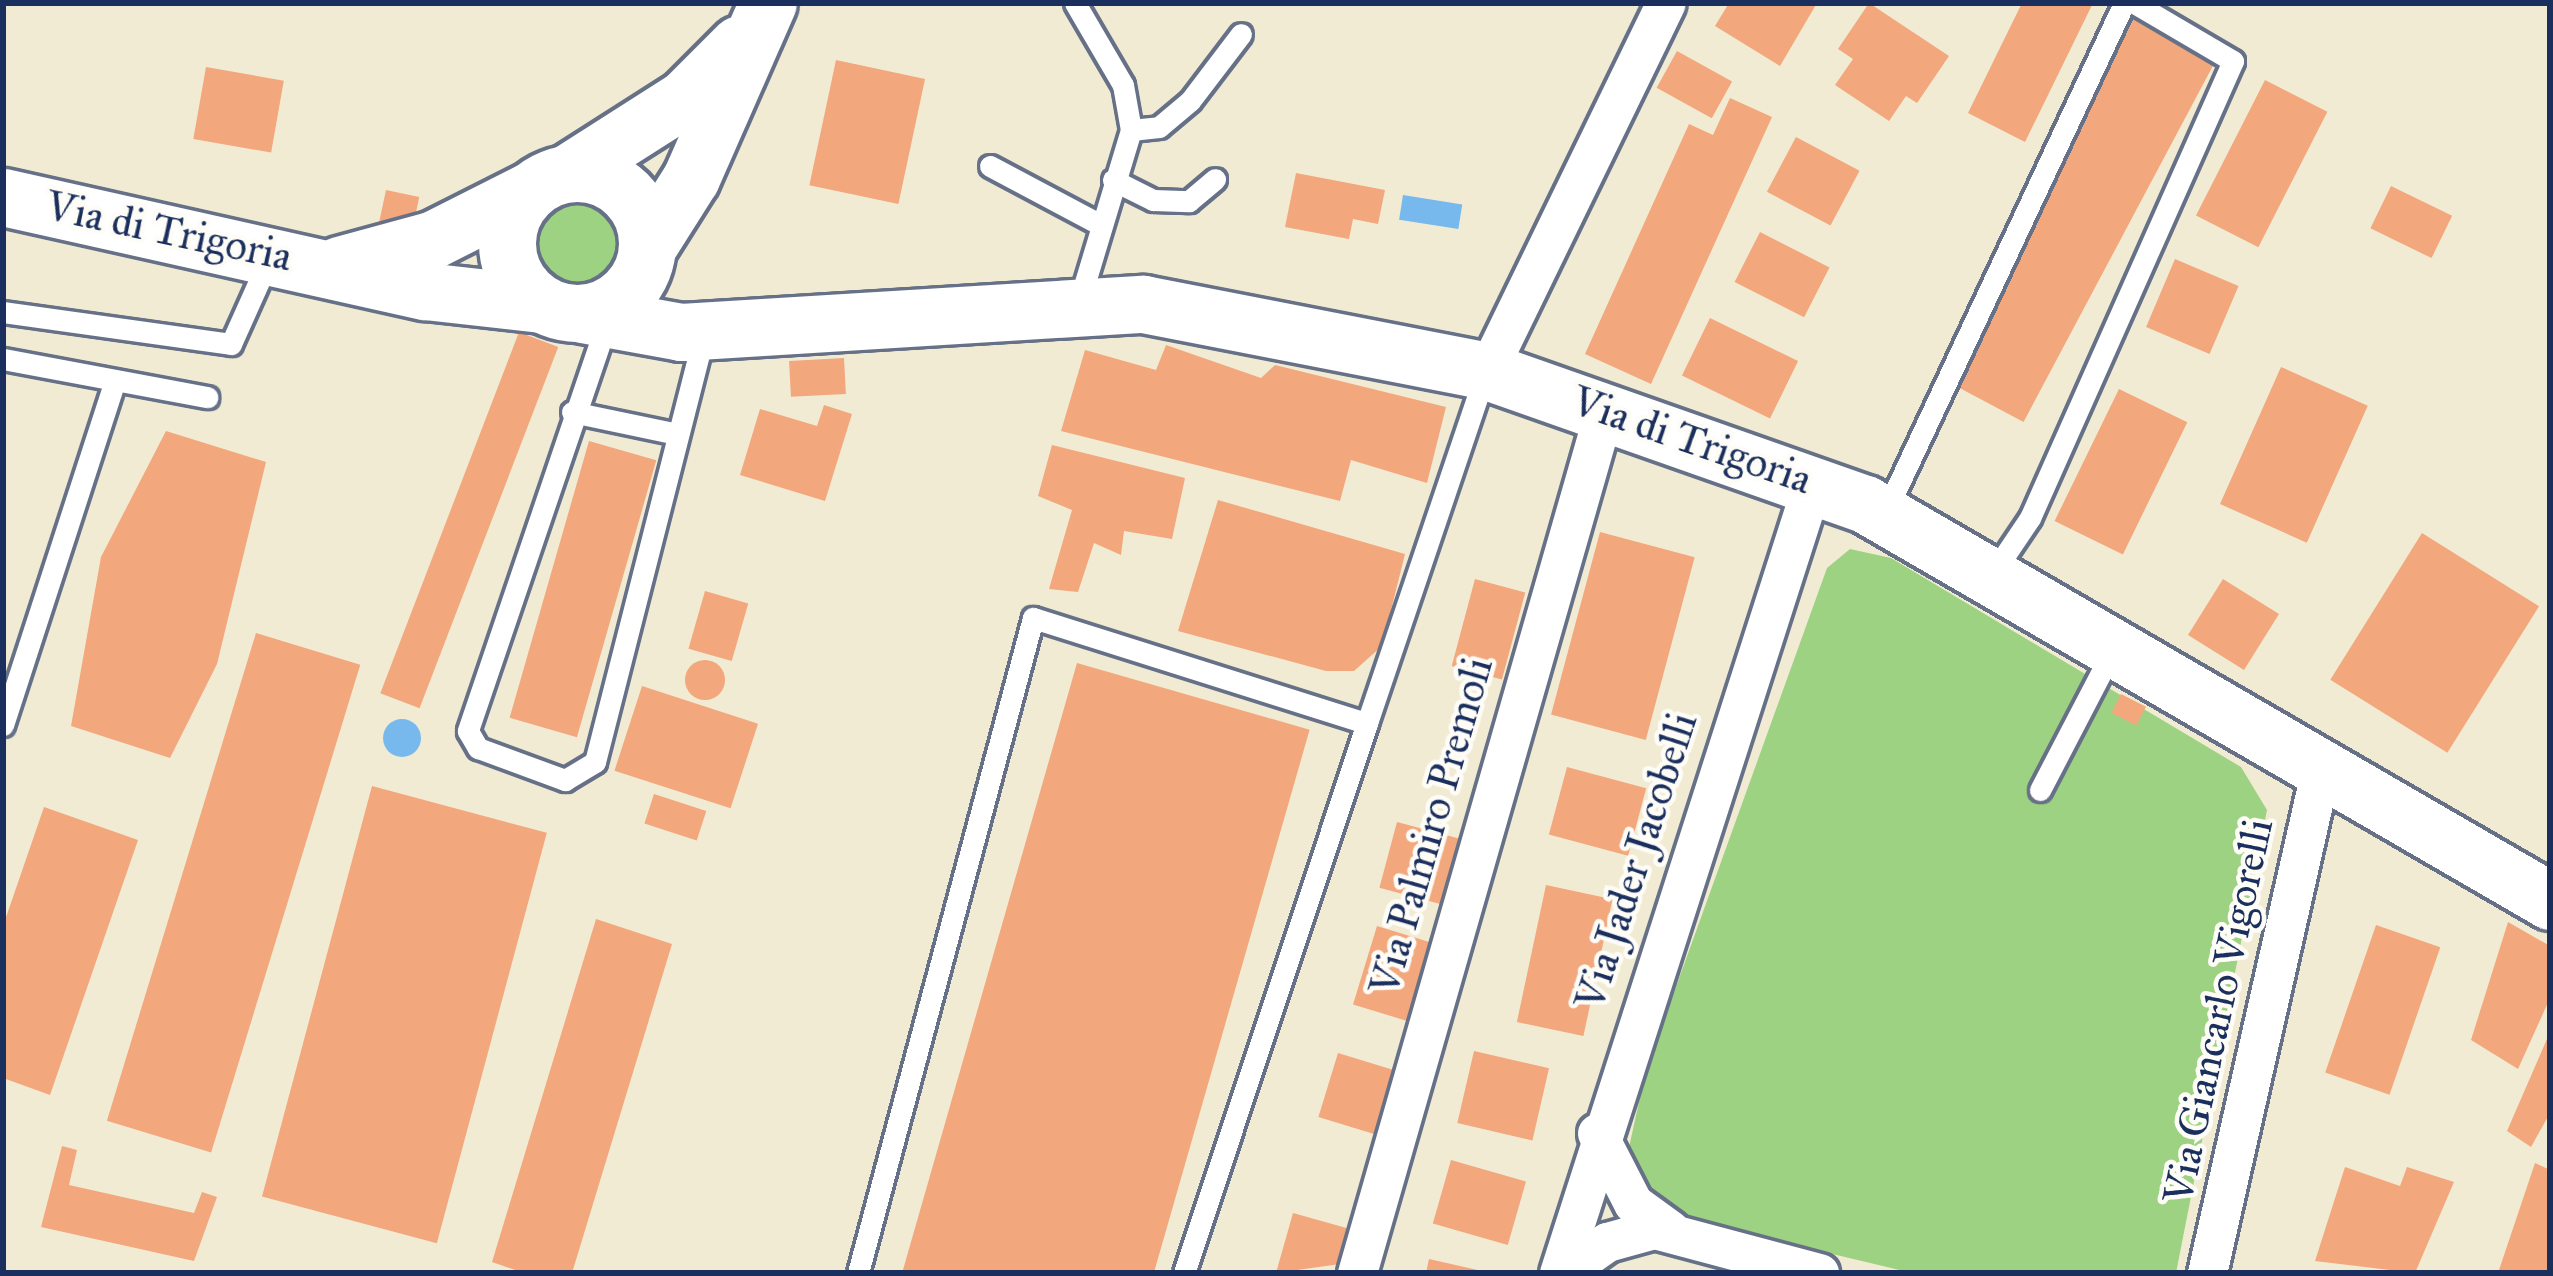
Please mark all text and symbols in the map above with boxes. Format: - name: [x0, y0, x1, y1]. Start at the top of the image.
- street label: Via di Trigoria: [41, 180, 297, 282]
- street label: Via di Trigoria: [1566, 375, 1818, 505]
- street label: Via Palmiro Premoli: [1359, 651, 1503, 1001]
- street label: Via Jader Jacobelli: [1564, 706, 1708, 1016]
- street label: Via Giancarlo Vigorelli: [2153, 814, 2283, 1208]

